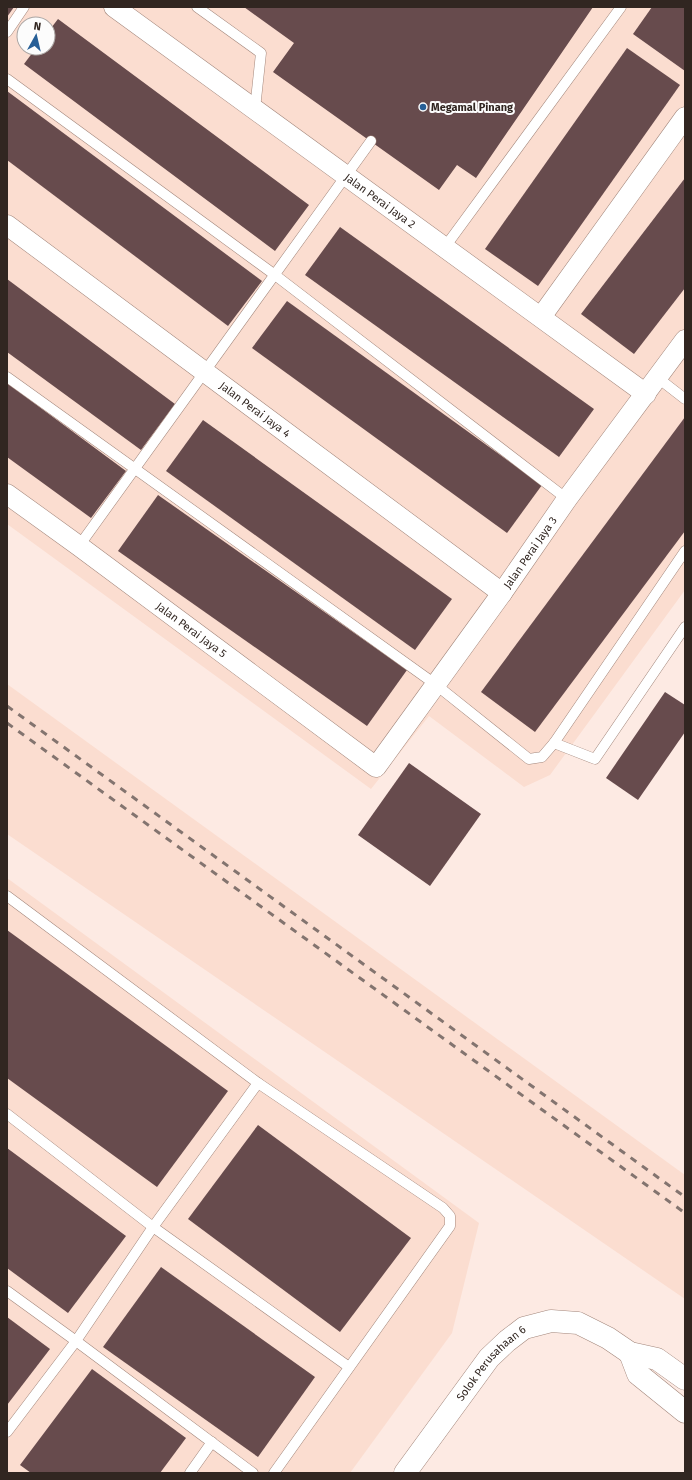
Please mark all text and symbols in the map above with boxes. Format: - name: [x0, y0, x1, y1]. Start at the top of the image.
- north arrow: [16, 16, 56, 56]
- text: N: [33, 20, 42, 34]
- place label: Megamal Pinang: [431, 101, 514, 114]
- marker: Megamal Pinang: [418, 102, 428, 112]
- street label: Jalan Perai Jaya 2: [342, 171, 418, 231]
- street label: Jalan Perai Jaya 4: [217, 379, 293, 440]
- street label: Jalan Perai Jaya 3: [501, 514, 560, 591]
- street label: Jalan Perai Jaya 5: [153, 600, 229, 661]
- street label: Solok Perusahaan 6: [454, 1323, 529, 1404]

